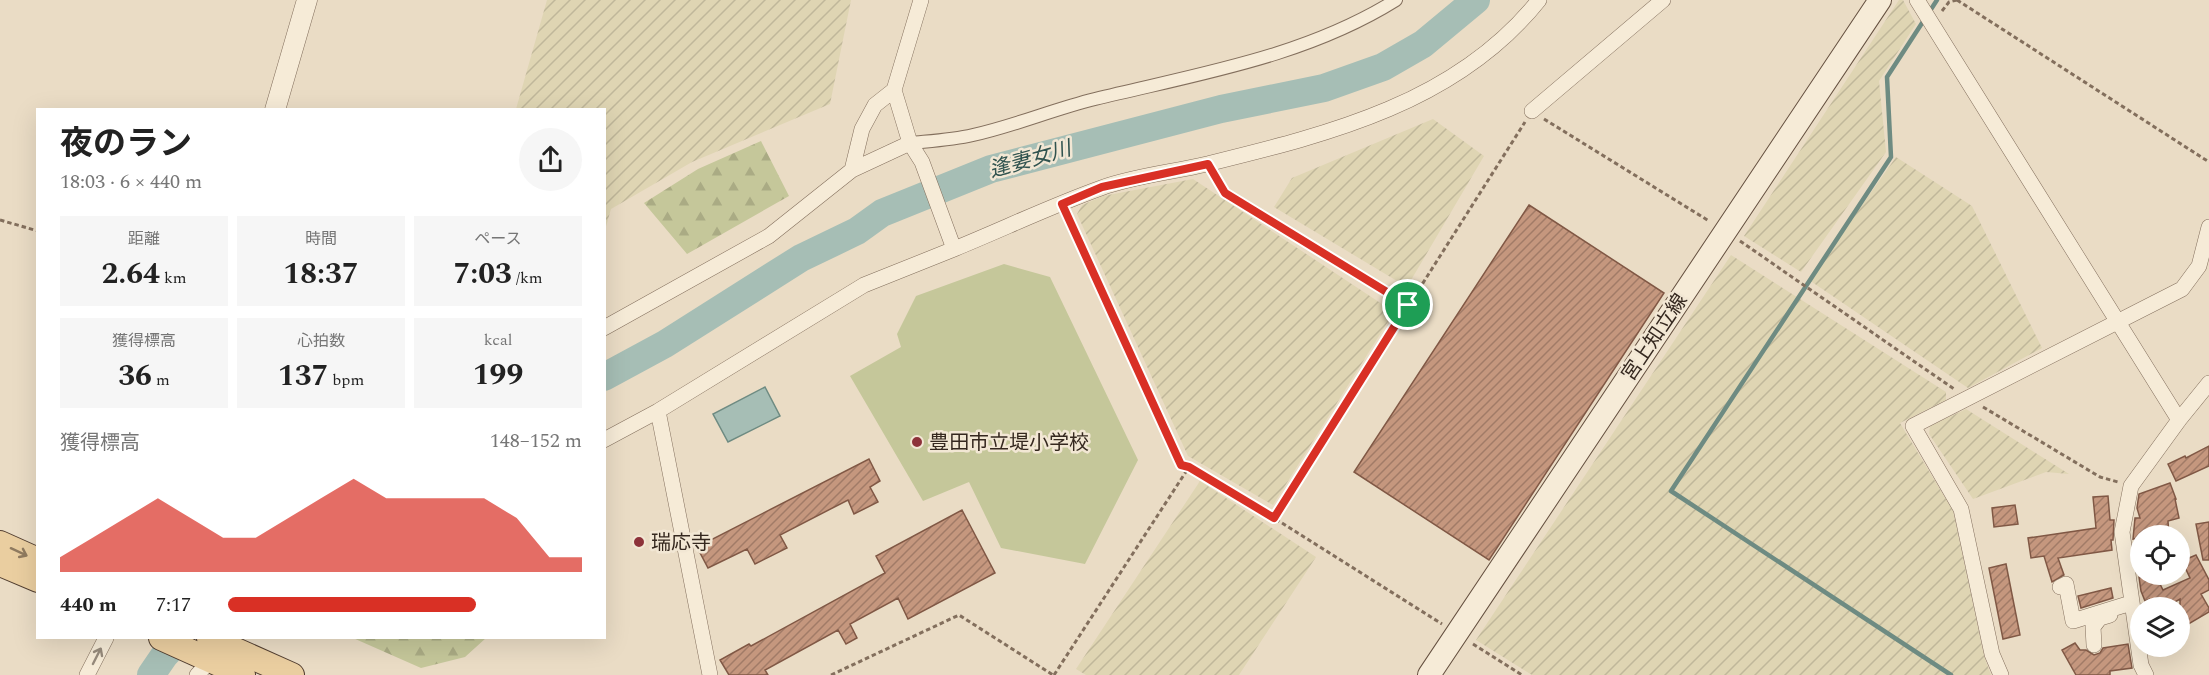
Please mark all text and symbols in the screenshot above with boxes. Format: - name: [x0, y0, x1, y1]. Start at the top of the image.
- text: 夜のラン: [60, 119, 192, 169]
- button: share: [519, 128, 582, 191]
- water label: 逢妻女川: [985, 132, 1077, 187]
- text: 18:03 · 6 × 440 m: [60, 167, 202, 197]
- text: 距離: [128, 227, 160, 251]
- text: 時間: [305, 227, 337, 251]
- text: ペース: [474, 227, 522, 251]
- text: 2.64: [101, 251, 160, 297]
- text: 18:37: [283, 251, 359, 297]
- text: 7:03: [453, 251, 512, 297]
- text: km: [160, 266, 187, 290]
- text: /km: [512, 266, 543, 290]
- pin: [1382, 279, 1433, 330]
- icon: arrive: [1391, 288, 1424, 321]
- street label: 宮上知立線: [1614, 288, 1695, 387]
- text: kcal: [484, 328, 512, 352]
- text: 獲得標高: [112, 329, 176, 353]
- text: 心拍数: [297, 329, 345, 353]
- text: 199: [473, 352, 523, 398]
- text: 36: [118, 353, 152, 399]
- text: 137: [278, 353, 328, 399]
- text: m: [152, 368, 170, 392]
- text: bpm: [328, 368, 364, 392]
- text: 148–152 m: [490, 426, 582, 456]
- text: 獲得標高: [60, 428, 140, 458]
- place label: 豊田市立堤小学校: [929, 428, 1089, 458]
- marker: 豊田市立堤小学校: [910, 435, 924, 449]
- map controls: [2130, 525, 2190, 657]
- button: locate: [2130, 525, 2190, 585]
- place label: 瑞応寺: [651, 528, 711, 558]
- marker: 瑞応寺: [632, 535, 646, 549]
- one-way arrow: [9, 547, 27, 558]
- text: 440 m: [60, 590, 117, 620]
- text: 7:17: [156, 590, 191, 620]
- button: layers: [2130, 597, 2190, 657]
- one-way arrow: [92, 648, 103, 666]

